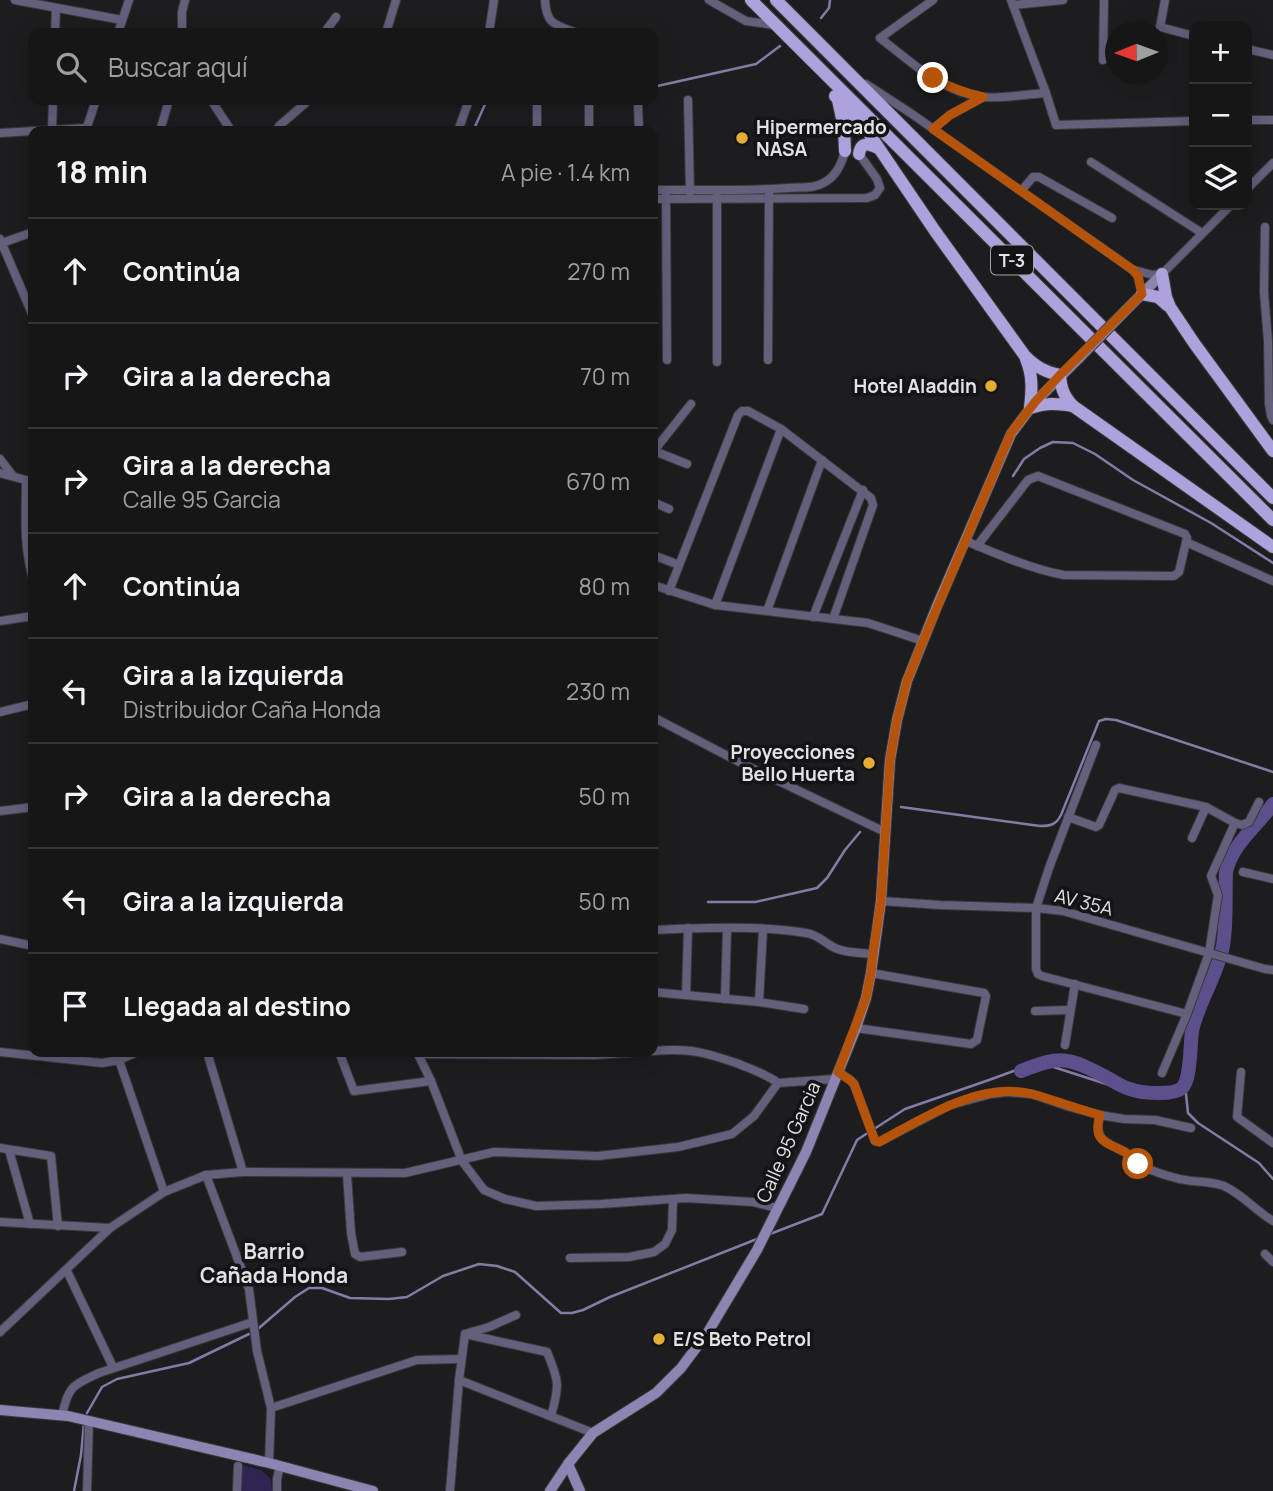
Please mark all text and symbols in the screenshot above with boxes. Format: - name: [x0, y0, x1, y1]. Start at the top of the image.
- north arrow: [1105, 21, 1168, 84]
- map controls: [1189, 21, 1252, 210]
- button: +: [1189, 21, 1252, 84]
- search box: [28, 28, 658, 105]
- icon: search: [52, 48, 90, 86]
- text: Buscar aquí: [108, 49, 248, 85]
- route end: [917, 62, 948, 93]
- button: −: [1189, 84, 1252, 147]
- place label: Hipermercado NASA: [756, 114, 887, 162]
- marker: Hipermercado NASA: [734, 130, 750, 146]
- button: layers: [1189, 147, 1252, 210]
- text: 18 min: [56, 151, 148, 192]
- text: A pie · 1.4 km: [501, 156, 630, 188]
- road number: T-3: [991, 246, 1033, 274]
- icon: ahead: [56, 252, 94, 290]
- text: Continúa: [123, 253, 241, 289]
- text: 270 m: [567, 255, 630, 287]
- icon: right: [56, 357, 94, 395]
- text: Gira a la derecha: [123, 358, 331, 394]
- text: 70 m: [580, 360, 630, 392]
- place label: Hotel Aladdin: [854, 373, 977, 399]
- marker: Hotel Aladdin: [983, 378, 999, 394]
- text: Gira a la derecha: [123, 447, 331, 483]
- icon: right: [56, 462, 94, 500]
- text: 670 m: [566, 465, 630, 497]
- text: Calle 95 Garcia: [123, 483, 281, 515]
- icon: ahead: [56, 567, 94, 605]
- text: Continúa: [123, 568, 241, 604]
- text: 80 m: [579, 570, 630, 602]
- text: Gira a la izquierda: [123, 657, 344, 693]
- icon: left: [56, 672, 94, 710]
- text: 230 m: [566, 675, 630, 707]
- text: Distribuidor Caña Honda: [123, 693, 381, 725]
- place label: Proyecciones Bello Huerta: [731, 739, 855, 787]
- marker: Proyecciones Bello Huerta: [861, 755, 877, 771]
- icon: right: [56, 777, 94, 815]
- text: Gira a la derecha: [123, 778, 331, 814]
- text: 50 m: [579, 780, 630, 812]
- icon: left: [56, 882, 94, 920]
- street label: AV 35A: [1052, 882, 1116, 922]
- text: Gira a la izquierda: [123, 883, 344, 919]
- text: 50 m: [579, 885, 630, 917]
- icon: arrive: [56, 987, 94, 1025]
- text: Llegada al destino: [123, 988, 351, 1024]
- street label: Calle 95 Garcia: [750, 1077, 826, 1207]
- route start: [1122, 1148, 1153, 1179]
- district label: Barrio Cañada Honda: [200, 1237, 348, 1289]
- place label: E/S Beto Petrol: [673, 1326, 811, 1352]
- marker: E/S Beto Petrol: [651, 1331, 667, 1347]

